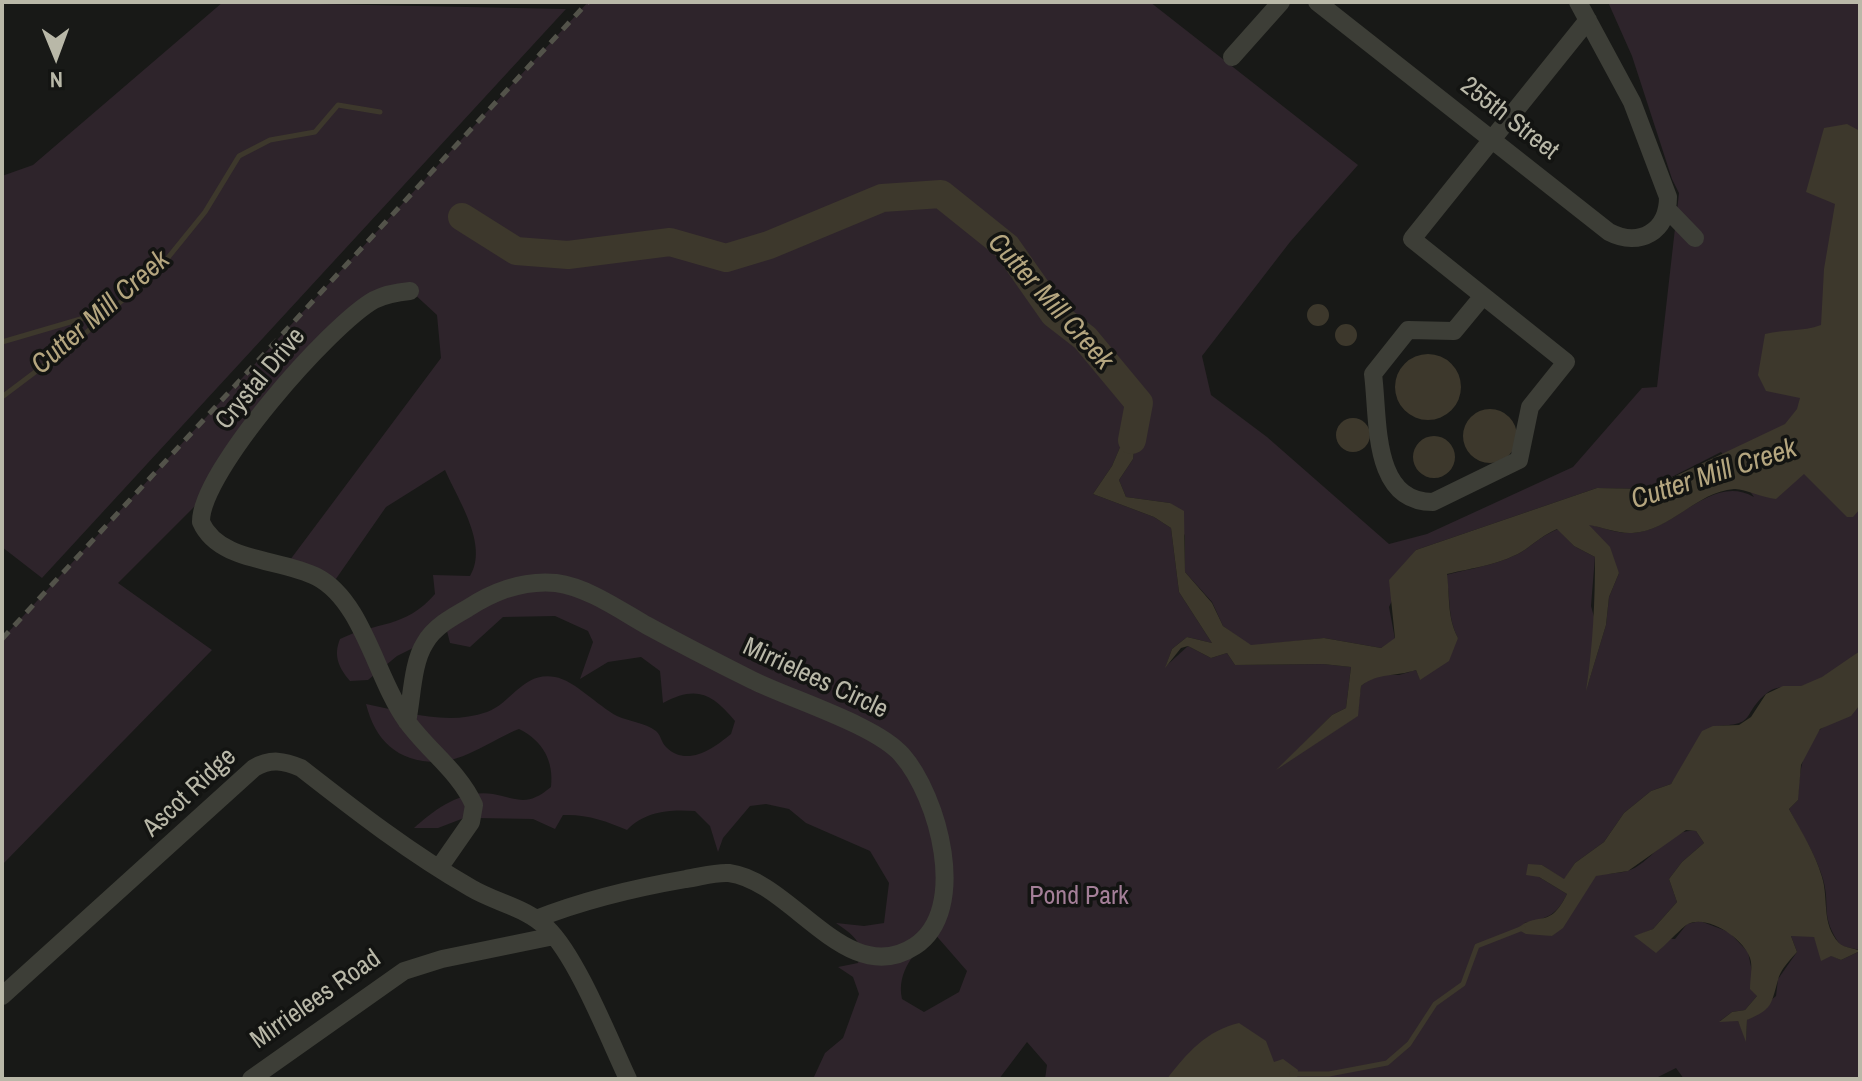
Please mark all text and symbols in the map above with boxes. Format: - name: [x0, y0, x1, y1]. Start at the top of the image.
- north arrow: [16, 16, 96, 96]
- text: N: [50, 65, 63, 95]
- street label: 255th Street: [1454, 71, 1564, 167]
- water label: Cutter Mill Creek: [980, 227, 1120, 377]
- water label: Cutter Mill Creek: [25, 244, 177, 382]
- street label: Crystal Drive: [209, 322, 313, 436]
- water label: Cutter Mill Creek: [1627, 432, 1801, 518]
- street label: Mirrielees Circle: [738, 632, 892, 726]
- street label: Ascot Ridge: [137, 742, 243, 844]
- park label: Pond Park: [1029, 881, 1129, 913]
- street label: Mirrielees Road: [245, 944, 387, 1056]

